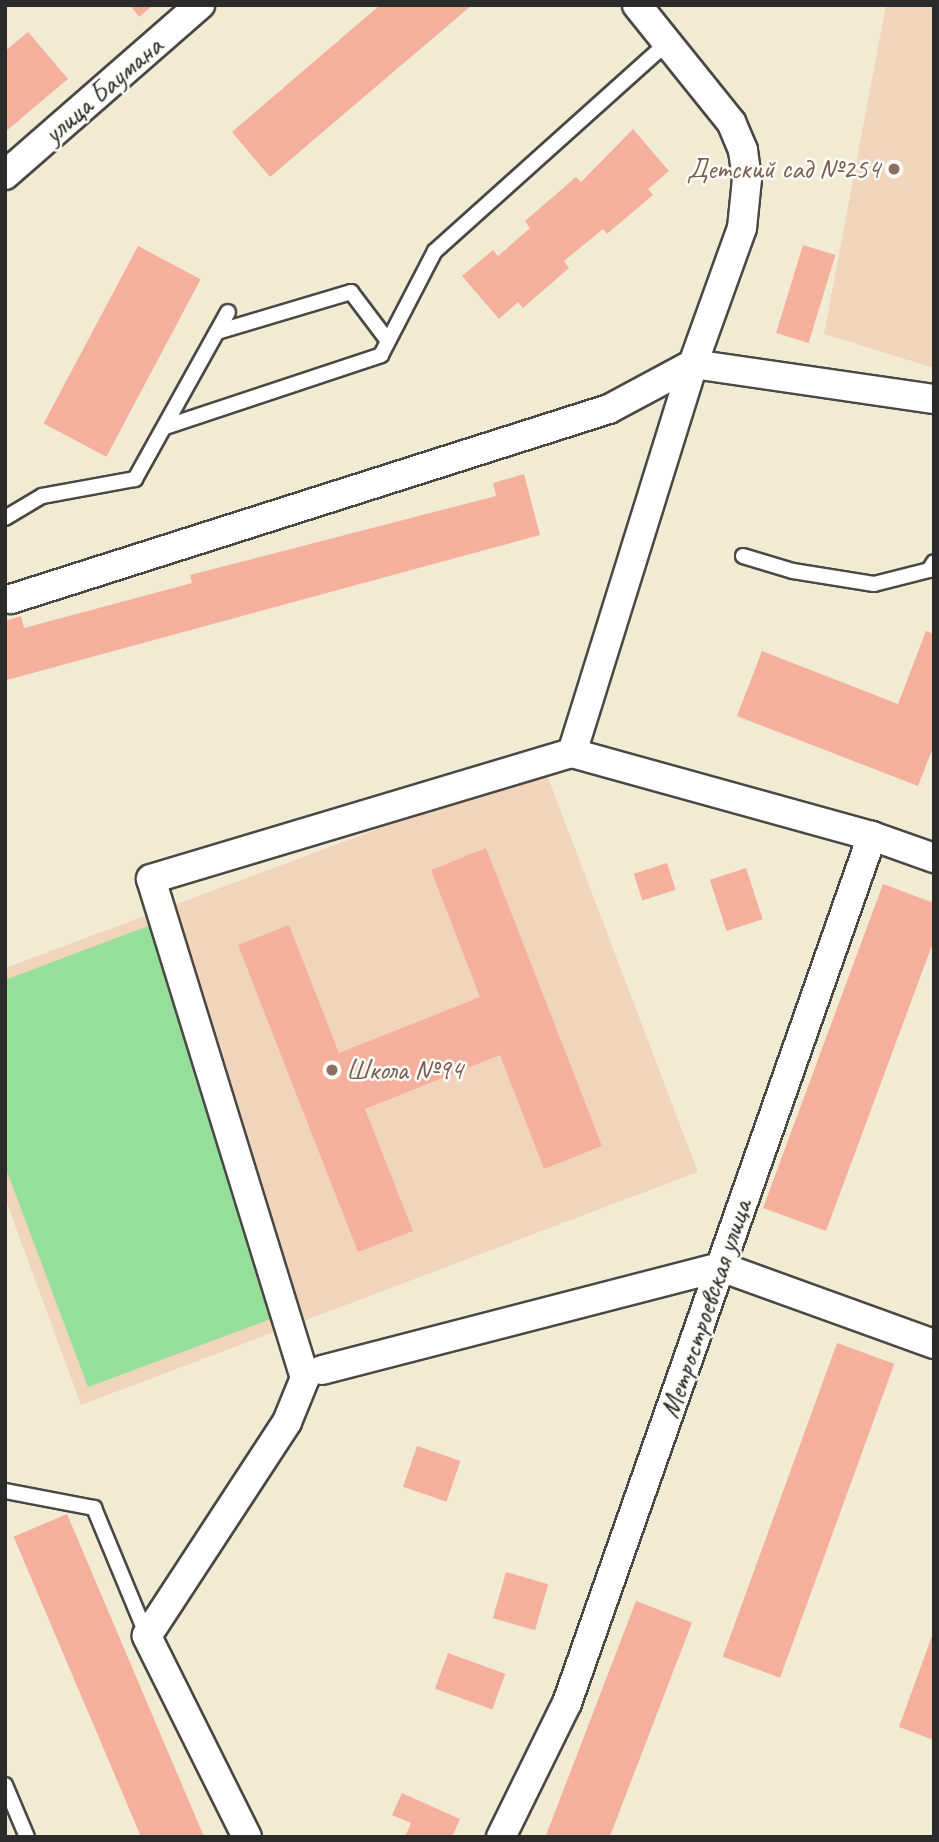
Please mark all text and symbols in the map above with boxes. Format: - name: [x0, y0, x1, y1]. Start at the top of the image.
- street label: улица Баумана: [37, 29, 169, 151]
- place label: Детский сад №254: [687, 152, 880, 186]
- marker: Детский сад №254: [886, 161, 902, 177]
- place label: Школа №94: [346, 1053, 463, 1087]
- marker: Школа №94: [324, 1062, 340, 1078]
- street label: Метростроевская улица: [653, 1196, 759, 1422]

